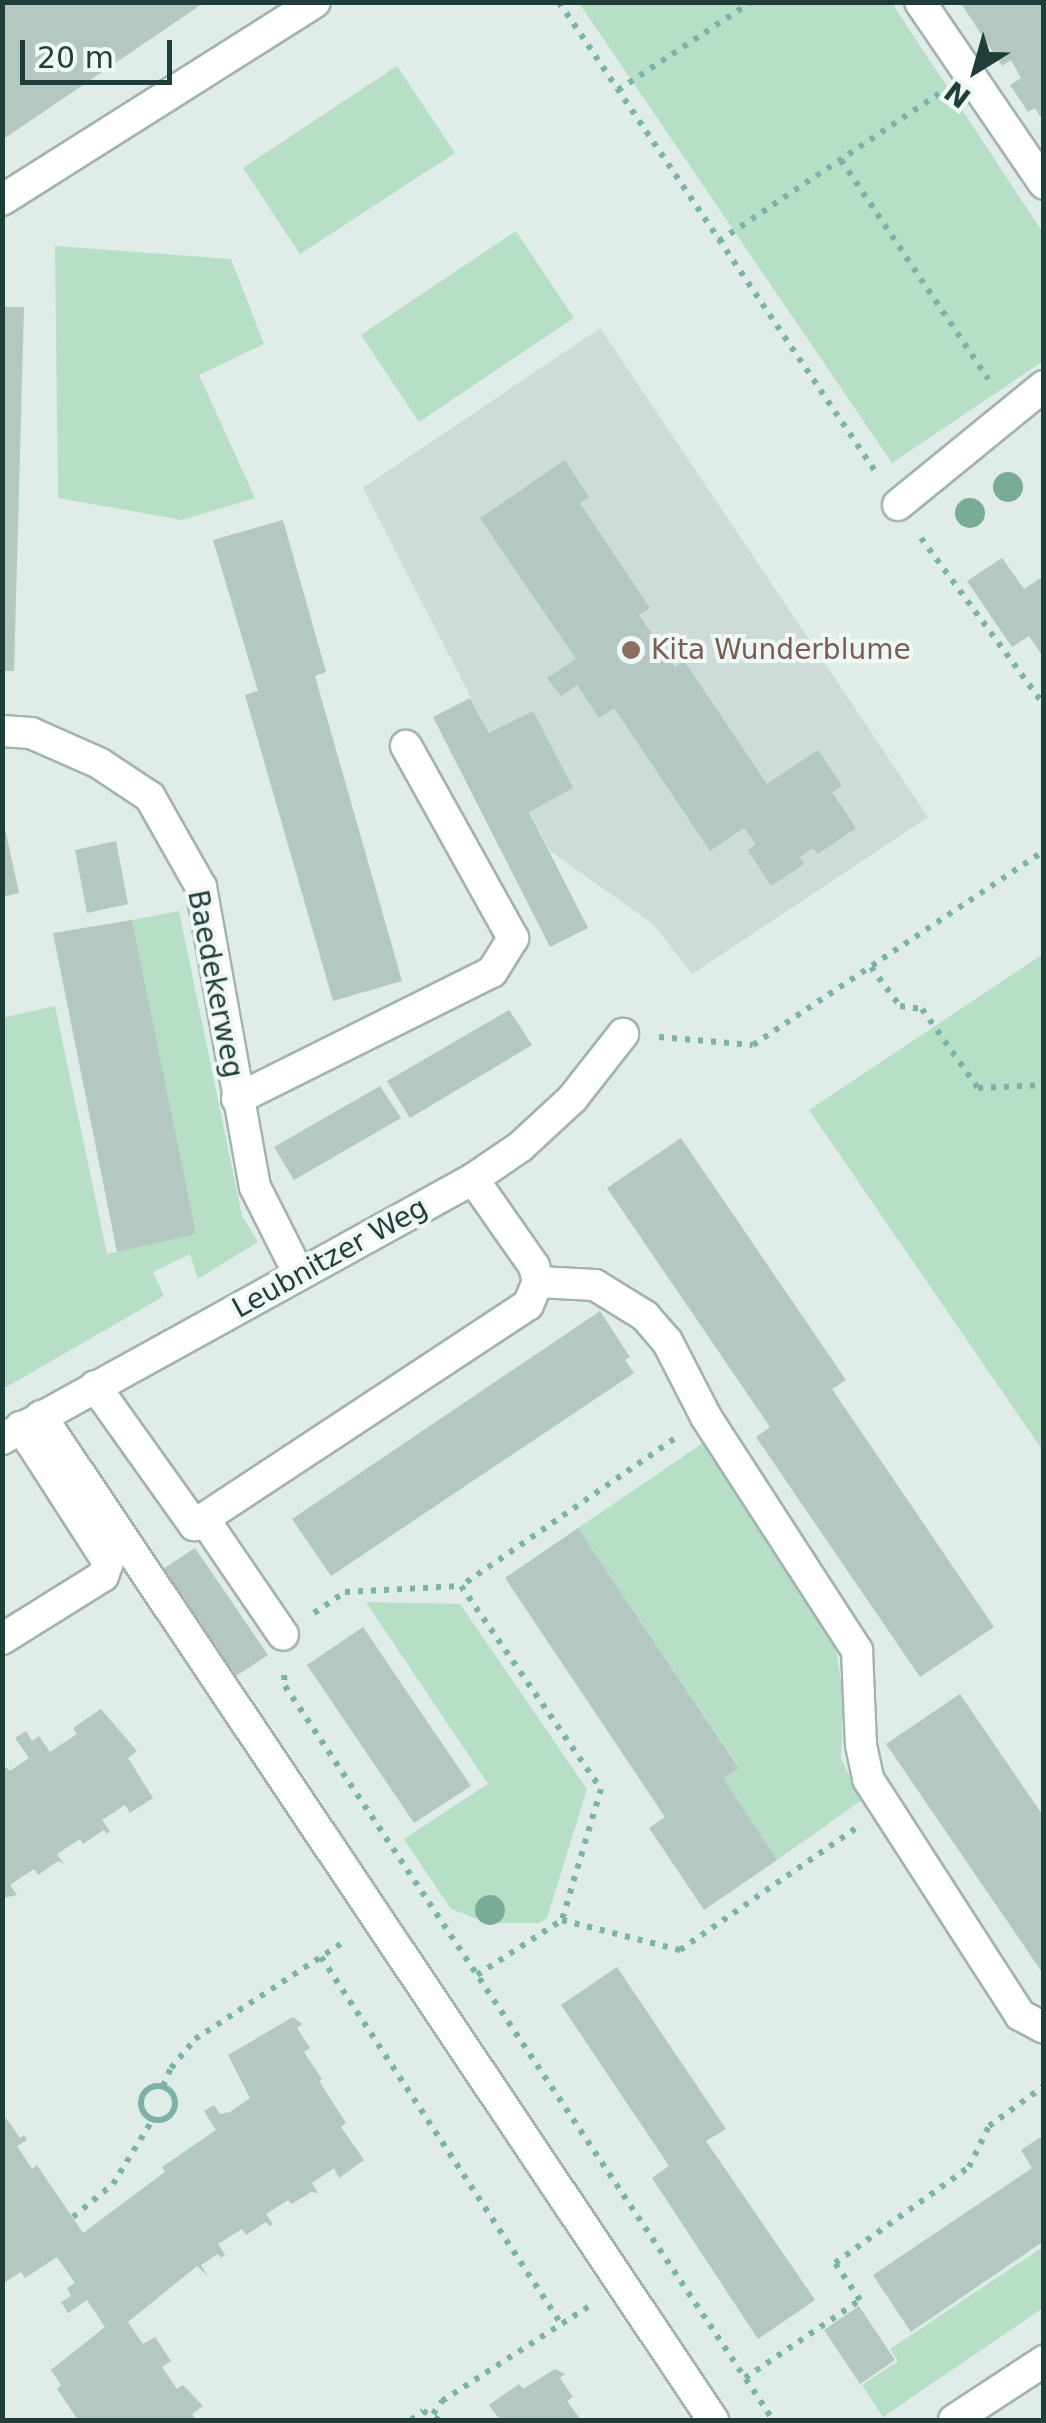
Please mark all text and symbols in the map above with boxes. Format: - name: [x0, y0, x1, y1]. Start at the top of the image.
- scale bar: [25, 20, 178, 82]
- north arrow: [926, 20, 1026, 120]
- text: 20 m: [37, 40, 114, 75]
- text: N: [938, 74, 977, 115]
- place label: Kita Wunderblume: [651, 633, 911, 667]
- marker: Kita Wunderblume: [620, 639, 642, 661]
- street label: Baedekerweg: [180, 887, 250, 1081]
- street label: Leubnitzer Weg: [227, 1191, 433, 1325]

